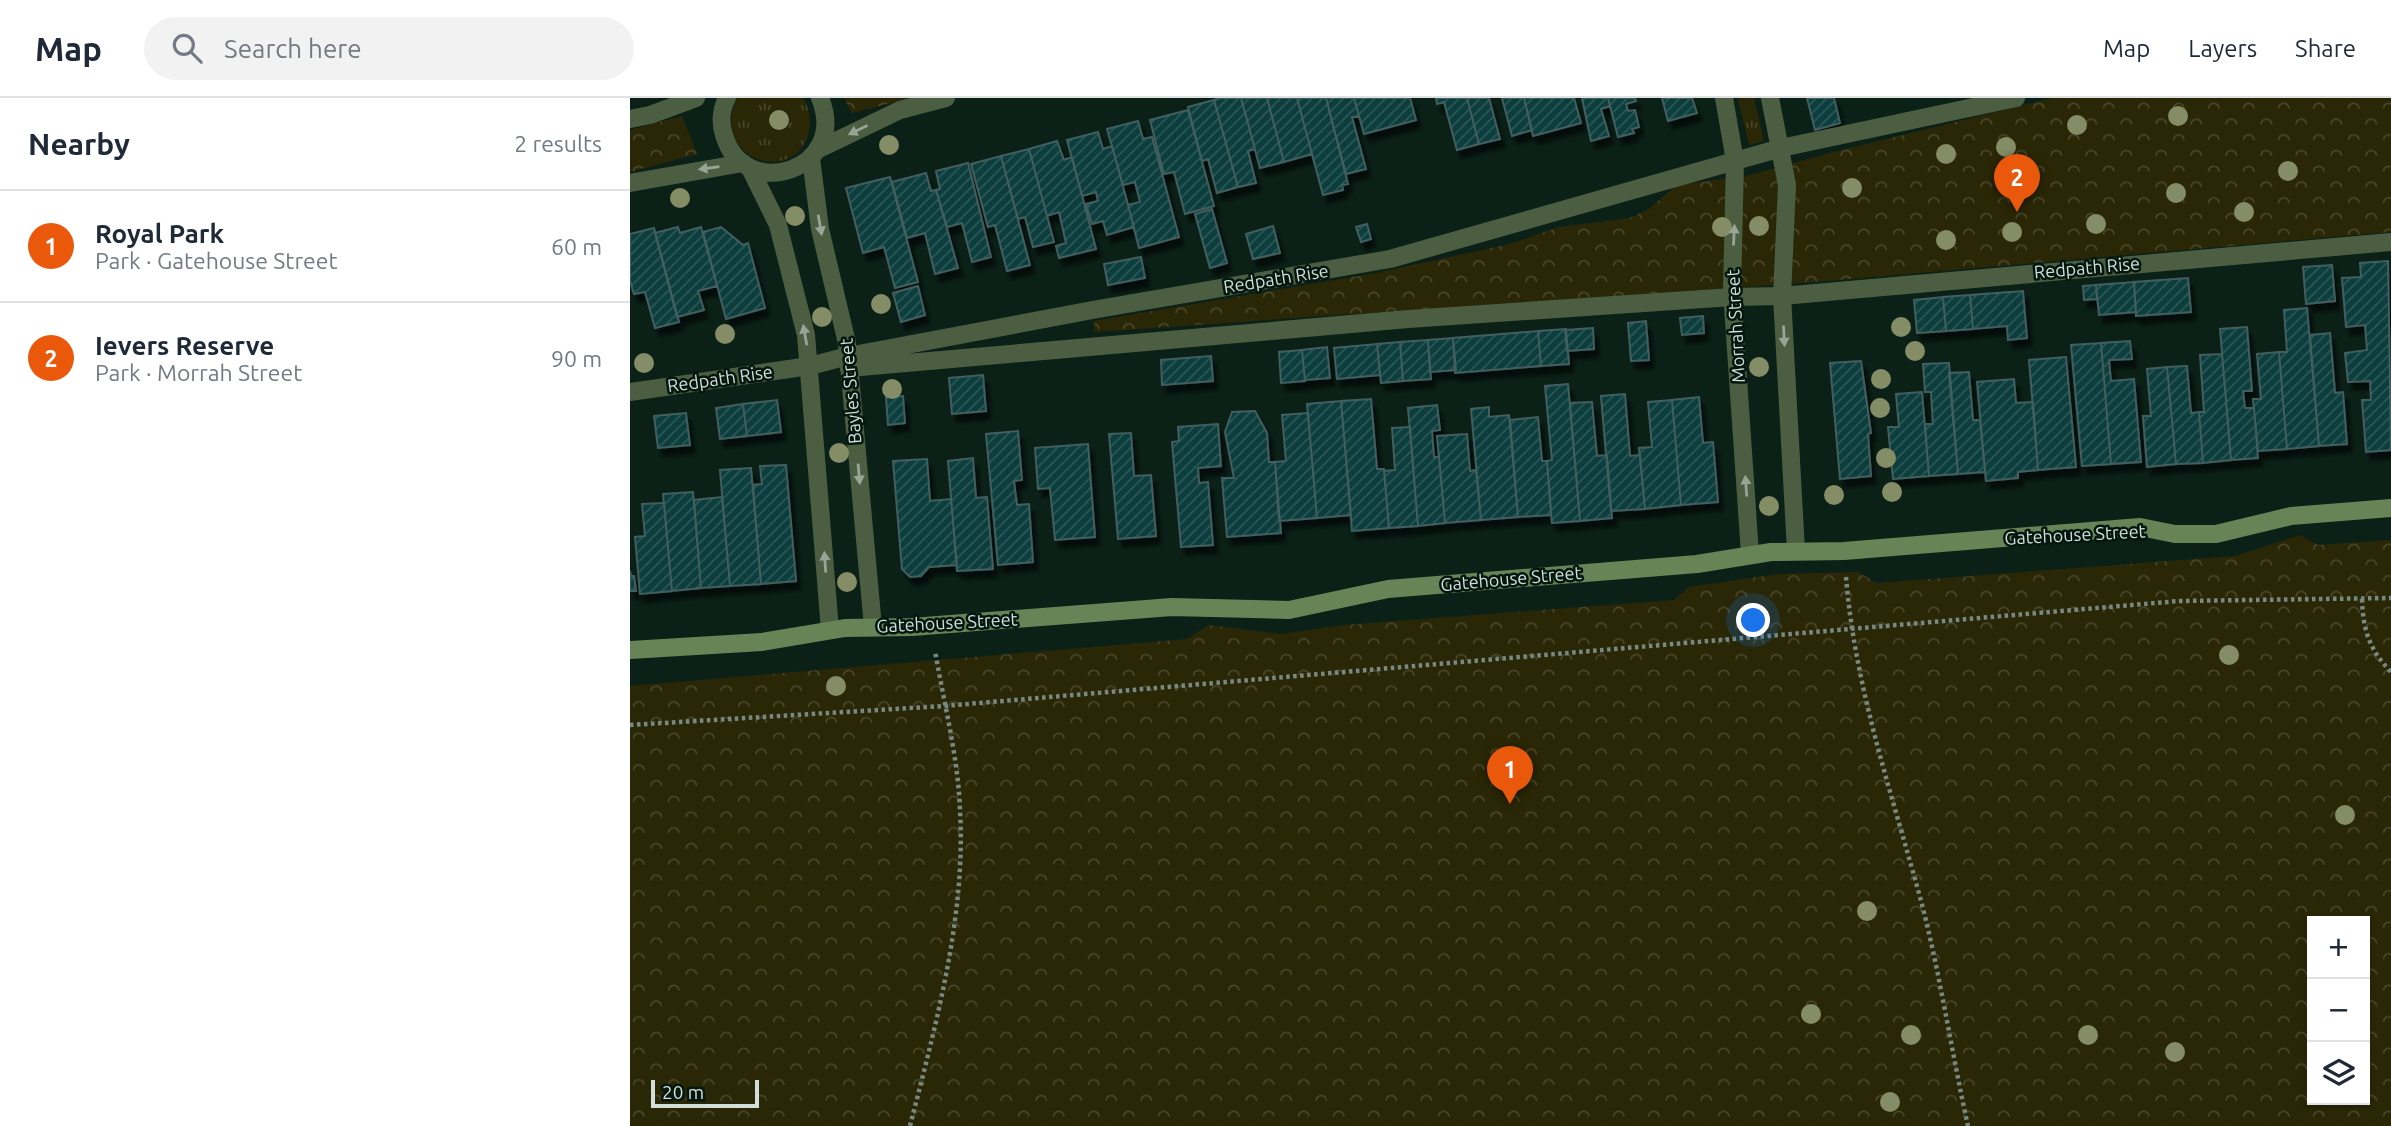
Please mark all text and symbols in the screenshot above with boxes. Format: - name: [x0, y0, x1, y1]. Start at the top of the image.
- search box: [144, 17, 634, 80]
- icon: search: [168, 29, 206, 67]
- text: Map: [35, 30, 102, 67]
- text: Search here: [224, 34, 362, 63]
- text: Map: [2103, 35, 2150, 62]
- text: Layers: [2188, 35, 2257, 62]
- text: Share: [2295, 35, 2356, 62]
- one-way arrow: [848, 124, 868, 135]
- text: Nearby: [28, 127, 130, 161]
- text: 2 results: [514, 131, 602, 156]
- pin: 2: [1994, 154, 2040, 212]
- one-way arrow: [697, 162, 719, 173]
- one-way arrow: [814, 214, 825, 236]
- text: Royal Park: [95, 219, 224, 248]
- one-way arrow: [1728, 223, 1739, 245]
- text: 1: [45, 234, 57, 259]
- text: 60 m: [551, 234, 602, 259]
- text: Park · Gatehouse Street: [95, 248, 338, 273]
- street label: Redpath Rise: [2033, 252, 2141, 282]
- street label: Redpath Rise: [1222, 260, 1330, 296]
- street label: Morrah Street: [1722, 269, 1748, 383]
- one-way arrow: [799, 324, 810, 346]
- one-way arrow: [1779, 325, 1790, 347]
- text: Ievers Reserve: [95, 331, 274, 360]
- street label: Bayles Street: [835, 337, 865, 445]
- text: 2: [45, 346, 57, 371]
- text: 90 m: [551, 346, 602, 371]
- text: Park · Morrah Street: [95, 360, 302, 385]
- street label: Redpath Rise: [666, 361, 774, 395]
- one-way arrow: [854, 463, 865, 485]
- one-way arrow: [1740, 475, 1751, 497]
- street label: Gatehouse Street: [2004, 520, 2146, 548]
- one-way arrow: [819, 551, 830, 573]
- street label: Gatehouse Street: [1440, 562, 1582, 594]
- your location: [1736, 603, 1770, 637]
- street label: Gatehouse Street: [876, 608, 1018, 636]
- pin: 1: [1487, 746, 1533, 804]
- map controls: [2307, 916, 2370, 1105]
- button: +: [2307, 916, 2370, 979]
- button: −: [2307, 979, 2370, 1042]
- button: layers: [2307, 1042, 2370, 1105]
- scale bar: [651, 1077, 760, 1109]
- text: 20 m: [662, 1081, 704, 1103]

